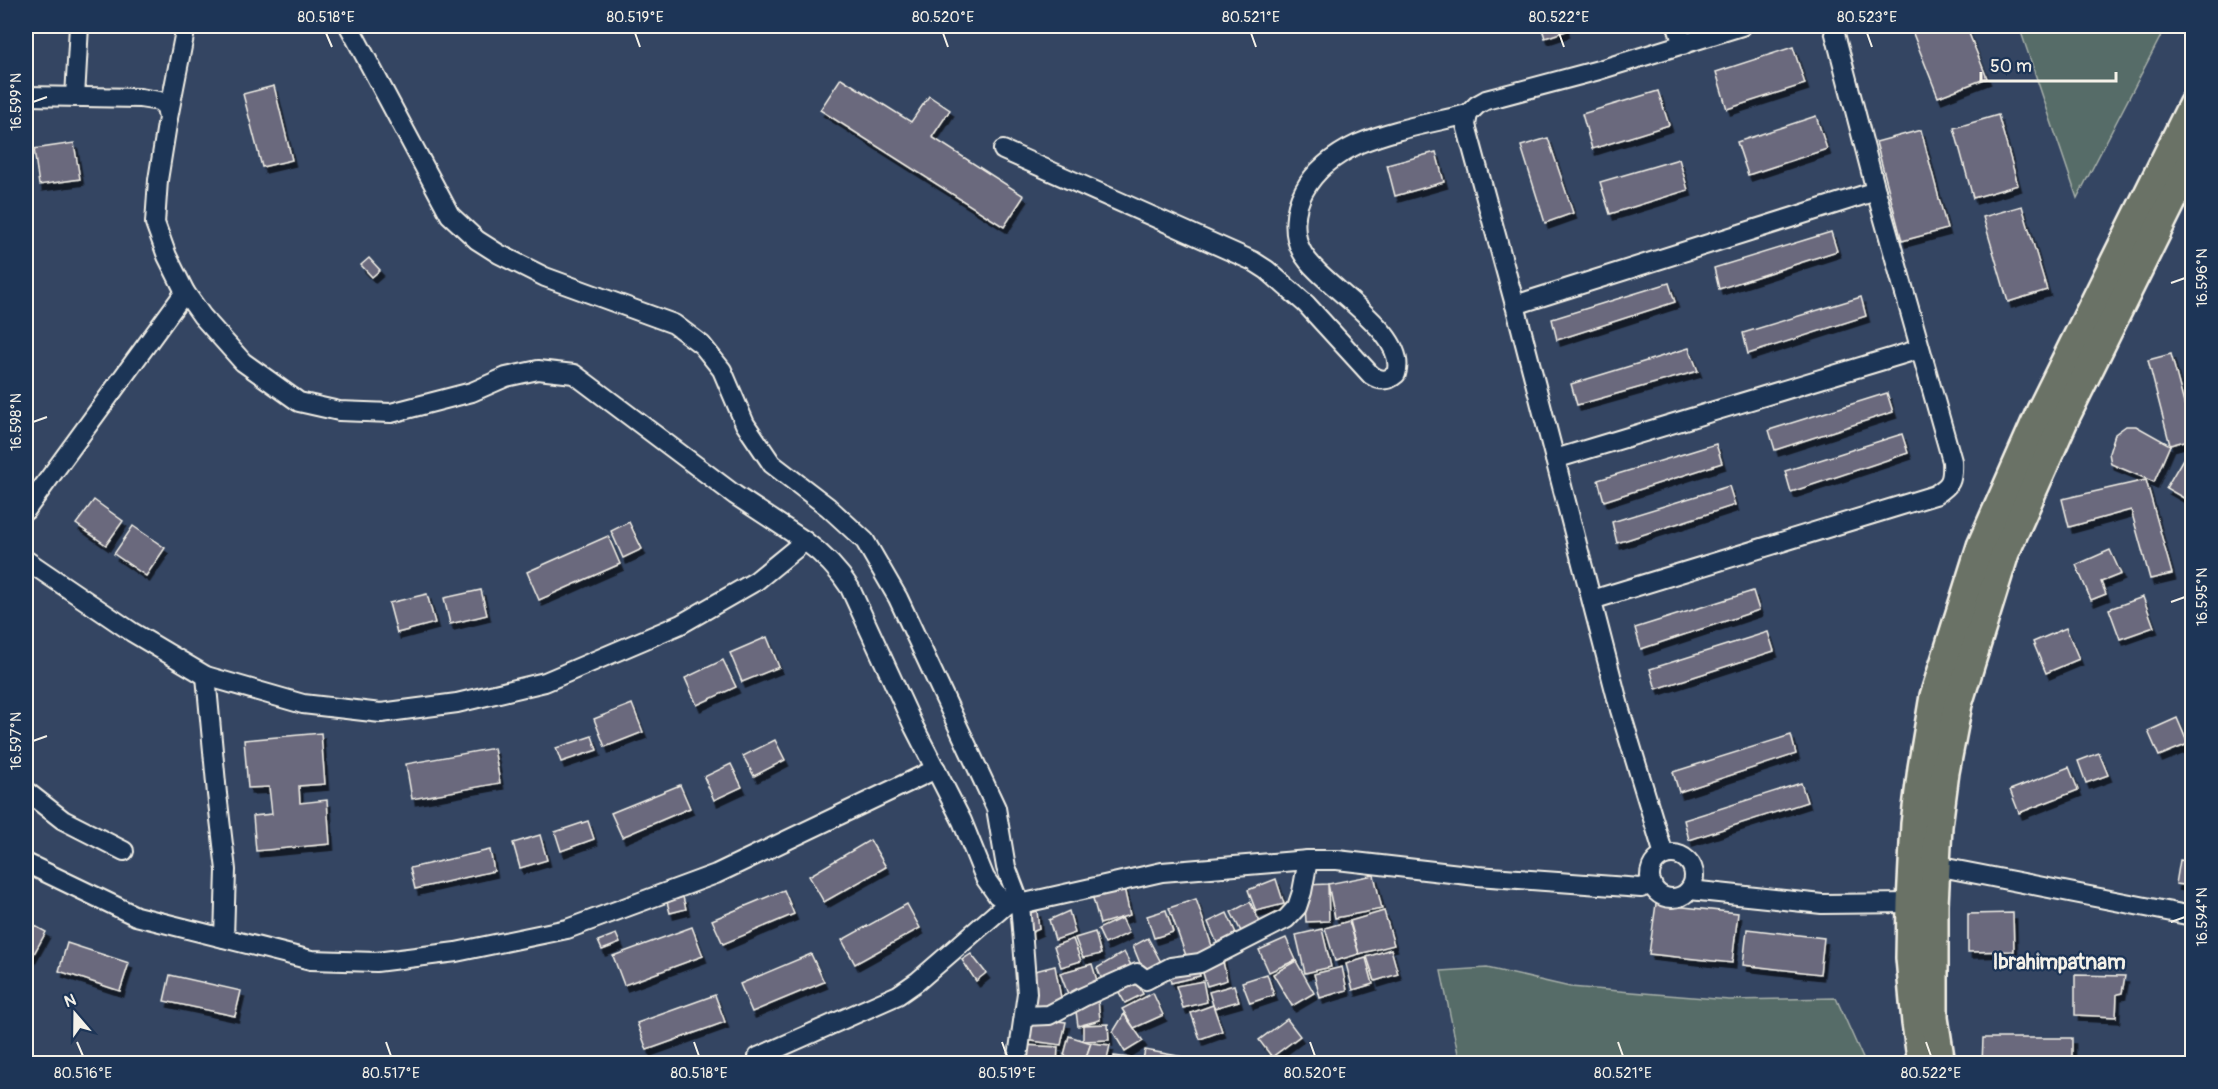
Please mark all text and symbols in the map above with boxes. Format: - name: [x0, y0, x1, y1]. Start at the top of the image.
- text: 80.518°E: [297, 8, 355, 27]
- text: 80.519°E: [606, 8, 664, 27]
- text: 80.520°E: [912, 8, 974, 27]
- text: 80.521°E: [1222, 8, 1280, 27]
- text: 80.522°E: [1529, 8, 1589, 27]
- text: 80.523°E: [1837, 8, 1897, 27]
- scale bar: [1981, 45, 2116, 83]
- text: 50 m: [1990, 55, 2032, 78]
- text: 16.599°N: [7, 73, 26, 131]
- text: 16.596°N: [2193, 248, 2212, 308]
- text: 16.598°N: [7, 393, 26, 451]
- text: 16.595°N: [2193, 568, 2212, 626]
- text: 16.597°N: [7, 712, 26, 770]
- text: 16.594°N: [2193, 887, 2212, 947]
- district label: Ibrahimpatnam: [1992, 949, 2126, 976]
- north arrow: [45, 984, 105, 1044]
- text: N: [62, 990, 79, 1012]
- text: 80.516°E: [54, 1064, 112, 1083]
- text: 80.517°E: [362, 1064, 420, 1083]
- text: 80.518°E: [670, 1064, 728, 1083]
- text: 80.519°E: [978, 1064, 1036, 1083]
- text: 80.520°E: [1284, 1064, 1346, 1083]
- text: 80.521°E: [1594, 1064, 1652, 1083]
- text: 80.522°E: [1901, 1064, 1961, 1083]

